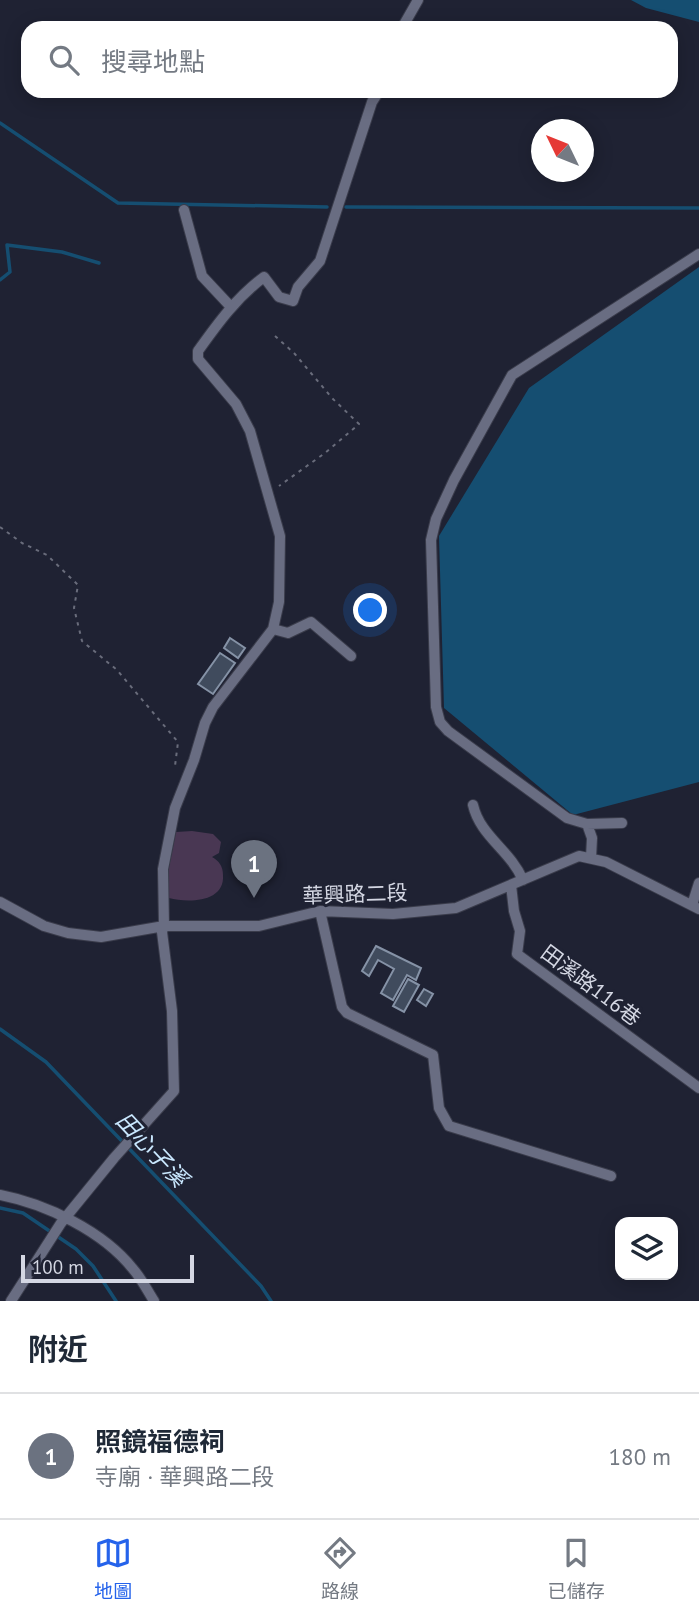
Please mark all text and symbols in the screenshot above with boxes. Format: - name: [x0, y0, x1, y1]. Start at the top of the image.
- search box: [21, 21, 678, 98]
- icon: search: [45, 41, 83, 79]
- text: 搜尋地點: [101, 45, 205, 78]
- north arrow: [531, 119, 594, 182]
- your location: [353, 593, 387, 627]
- pin: 1: [231, 840, 277, 898]
- street label: 華興路二段: [302, 879, 408, 909]
- street label: 田溪路116巷: [536, 939, 646, 1031]
- water label: 田心子溪: [110, 1105, 196, 1195]
- map controls: [615, 1217, 678, 1280]
- button: layers: [615, 1217, 678, 1280]
- scale bar: [21, 1252, 194, 1284]
- text: 100 m: [32, 1255, 84, 1279]
- text: 附近: [28, 1329, 88, 1368]
- text: 照鏡福德祠: [95, 1425, 225, 1458]
- text: 1: [44, 1442, 58, 1471]
- text: 180 m: [609, 1442, 671, 1471]
- text: 寺廟 · 華興路二段: [95, 1462, 274, 1491]
- tab: 地圖: [94, 1534, 132, 1603]
- tab: 路線: [321, 1534, 359, 1603]
- tab: 已儲存: [548, 1534, 605, 1603]

